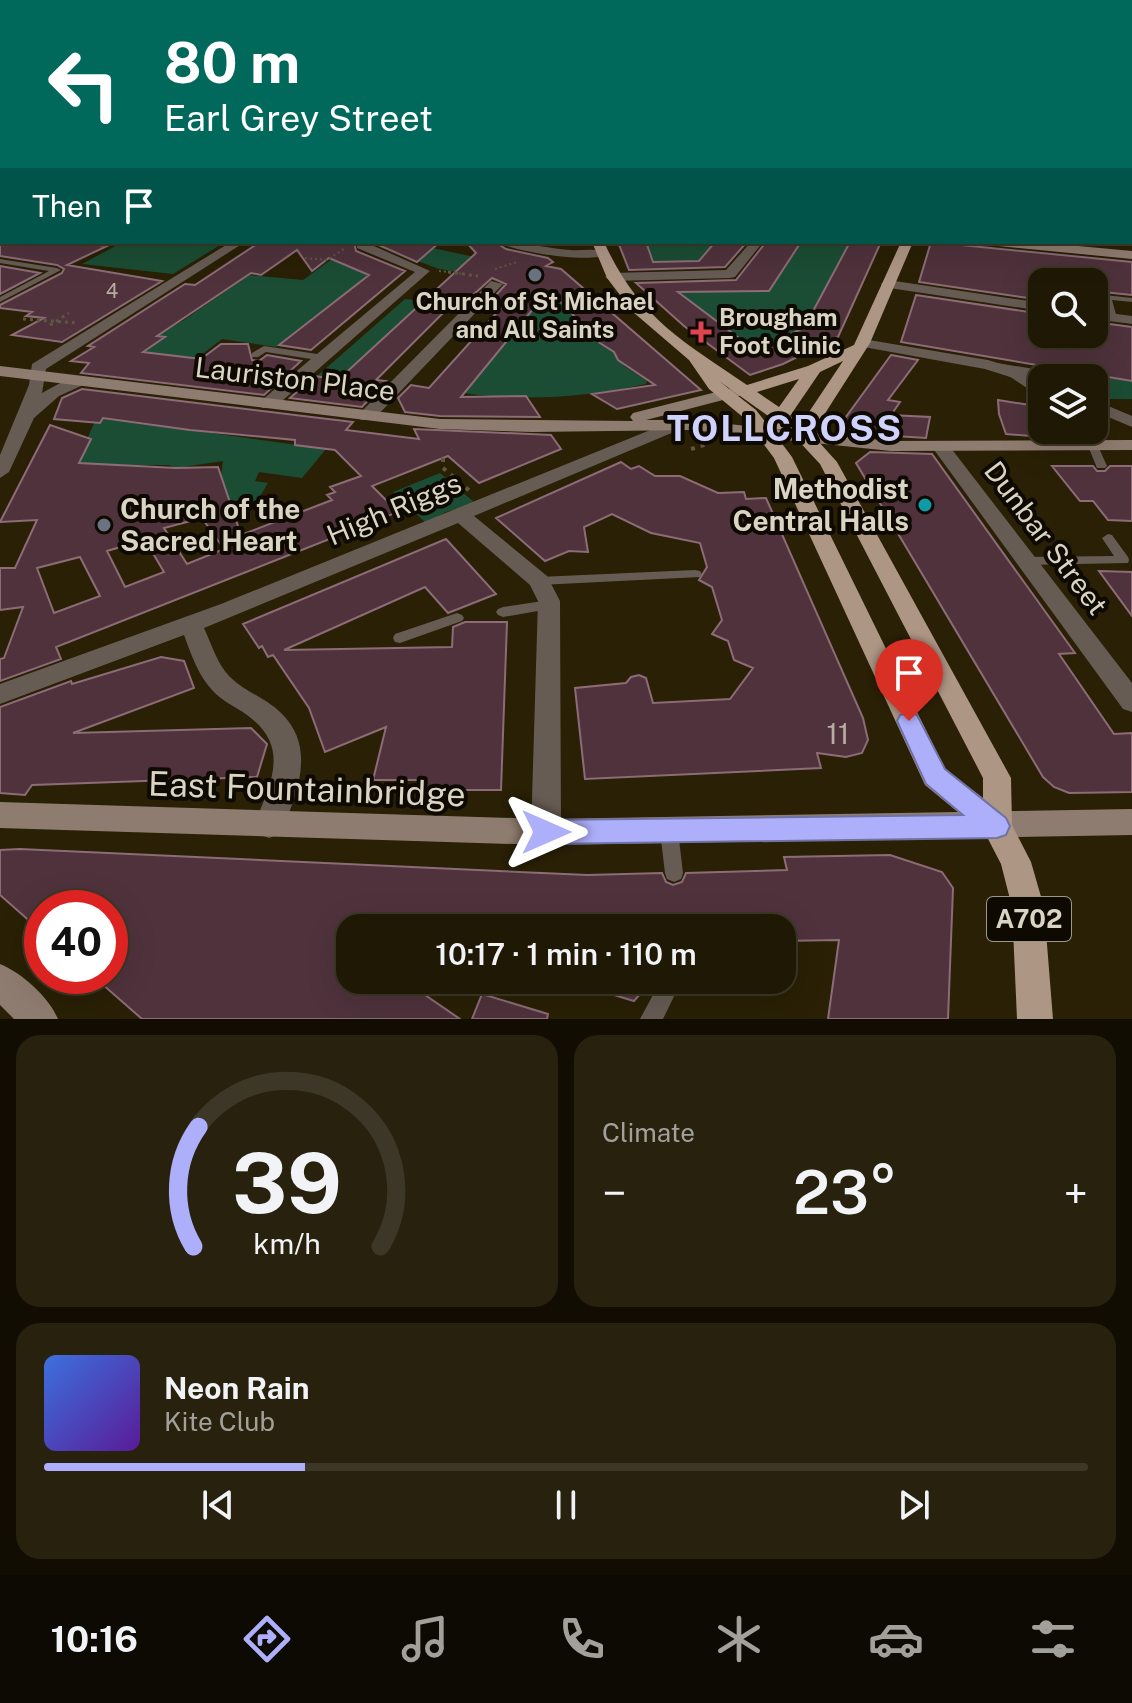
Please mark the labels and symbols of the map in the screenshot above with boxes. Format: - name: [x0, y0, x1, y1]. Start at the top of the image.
- marker: Church of St Michael and All Saints: [526, 266, 544, 284]
- house number: 4: [106, 279, 118, 303]
- place label: Church of St Michael and All Saints: [415, 287, 655, 343]
- place label: Brougham Foot Clinic: [719, 303, 841, 359]
- marker: Brougham Foot Clinic: [690, 321, 712, 343]
- street label: Lauriston Place: [193, 350, 397, 407]
- district label: TOLLCROSS: [667, 407, 903, 449]
- street label: Dunbar Street: [978, 454, 1115, 621]
- street label: High Riggs: [322, 466, 466, 552]
- place label: Methodist Central Halls: [732, 472, 909, 537]
- place label: Church of the Sacred Heart: [120, 492, 300, 557]
- marker: Methodist Central Halls: [916, 496, 934, 514]
- marker: Church of the Sacred Heart: [95, 516, 113, 534]
- pin: [875, 639, 943, 721]
- house number: 11: [827, 717, 849, 750]
- street label: East Fountainbridge: [148, 763, 466, 815]
- position arrow: [504, 790, 588, 874]
- speed limit sign: 40: [24, 890, 128, 994]
- road number: A702: [987, 897, 1071, 941]

